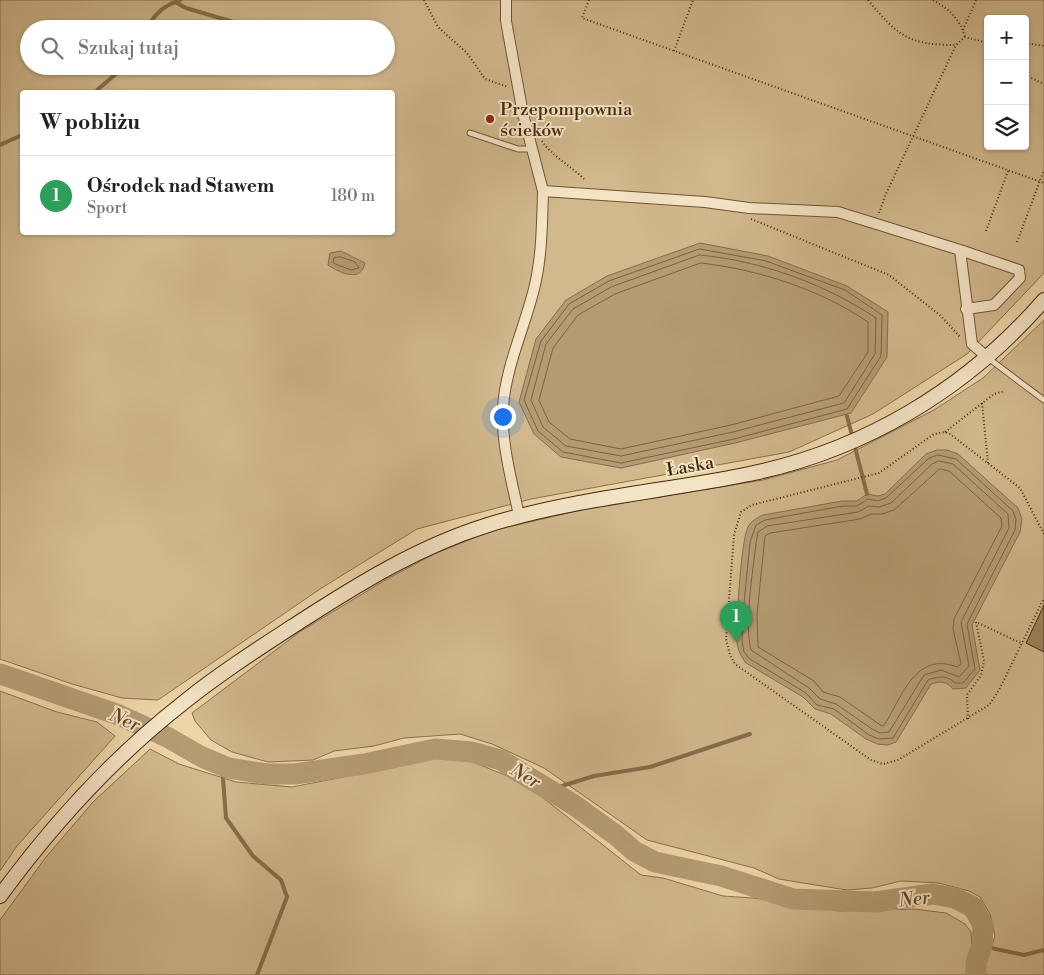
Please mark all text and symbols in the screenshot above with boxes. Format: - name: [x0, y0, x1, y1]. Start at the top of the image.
- map controls: [984, 15, 1029, 150]
- button: +: [984, 15, 1029, 60]
- search box: [20, 20, 395, 75]
- icon: search: [38, 34, 66, 62]
- text: Szukaj tutaj: [78, 36, 179, 60]
- button: −: [984, 60, 1029, 105]
- place label: Przepompownia ścieków: [500, 98, 633, 142]
- button: layers: [984, 105, 1029, 150]
- text: W pobliżu: [40, 110, 140, 136]
- marker: Przepompownia ścieków: [484, 113, 496, 125]
- text: Ośrodek nad Stawem: [87, 174, 274, 198]
- text: 1: [52, 186, 60, 206]
- text: 180 m: [331, 186, 375, 206]
- text: Sport: [87, 198, 127, 218]
- your location: [490, 404, 516, 430]
- street label: Łaska: [664, 451, 717, 482]
- pin: 1: [720, 601, 752, 642]
- water label: Ner: [105, 702, 144, 737]
- water label: Ner: [505, 757, 546, 795]
- water label: Ner: [896, 885, 932, 913]

